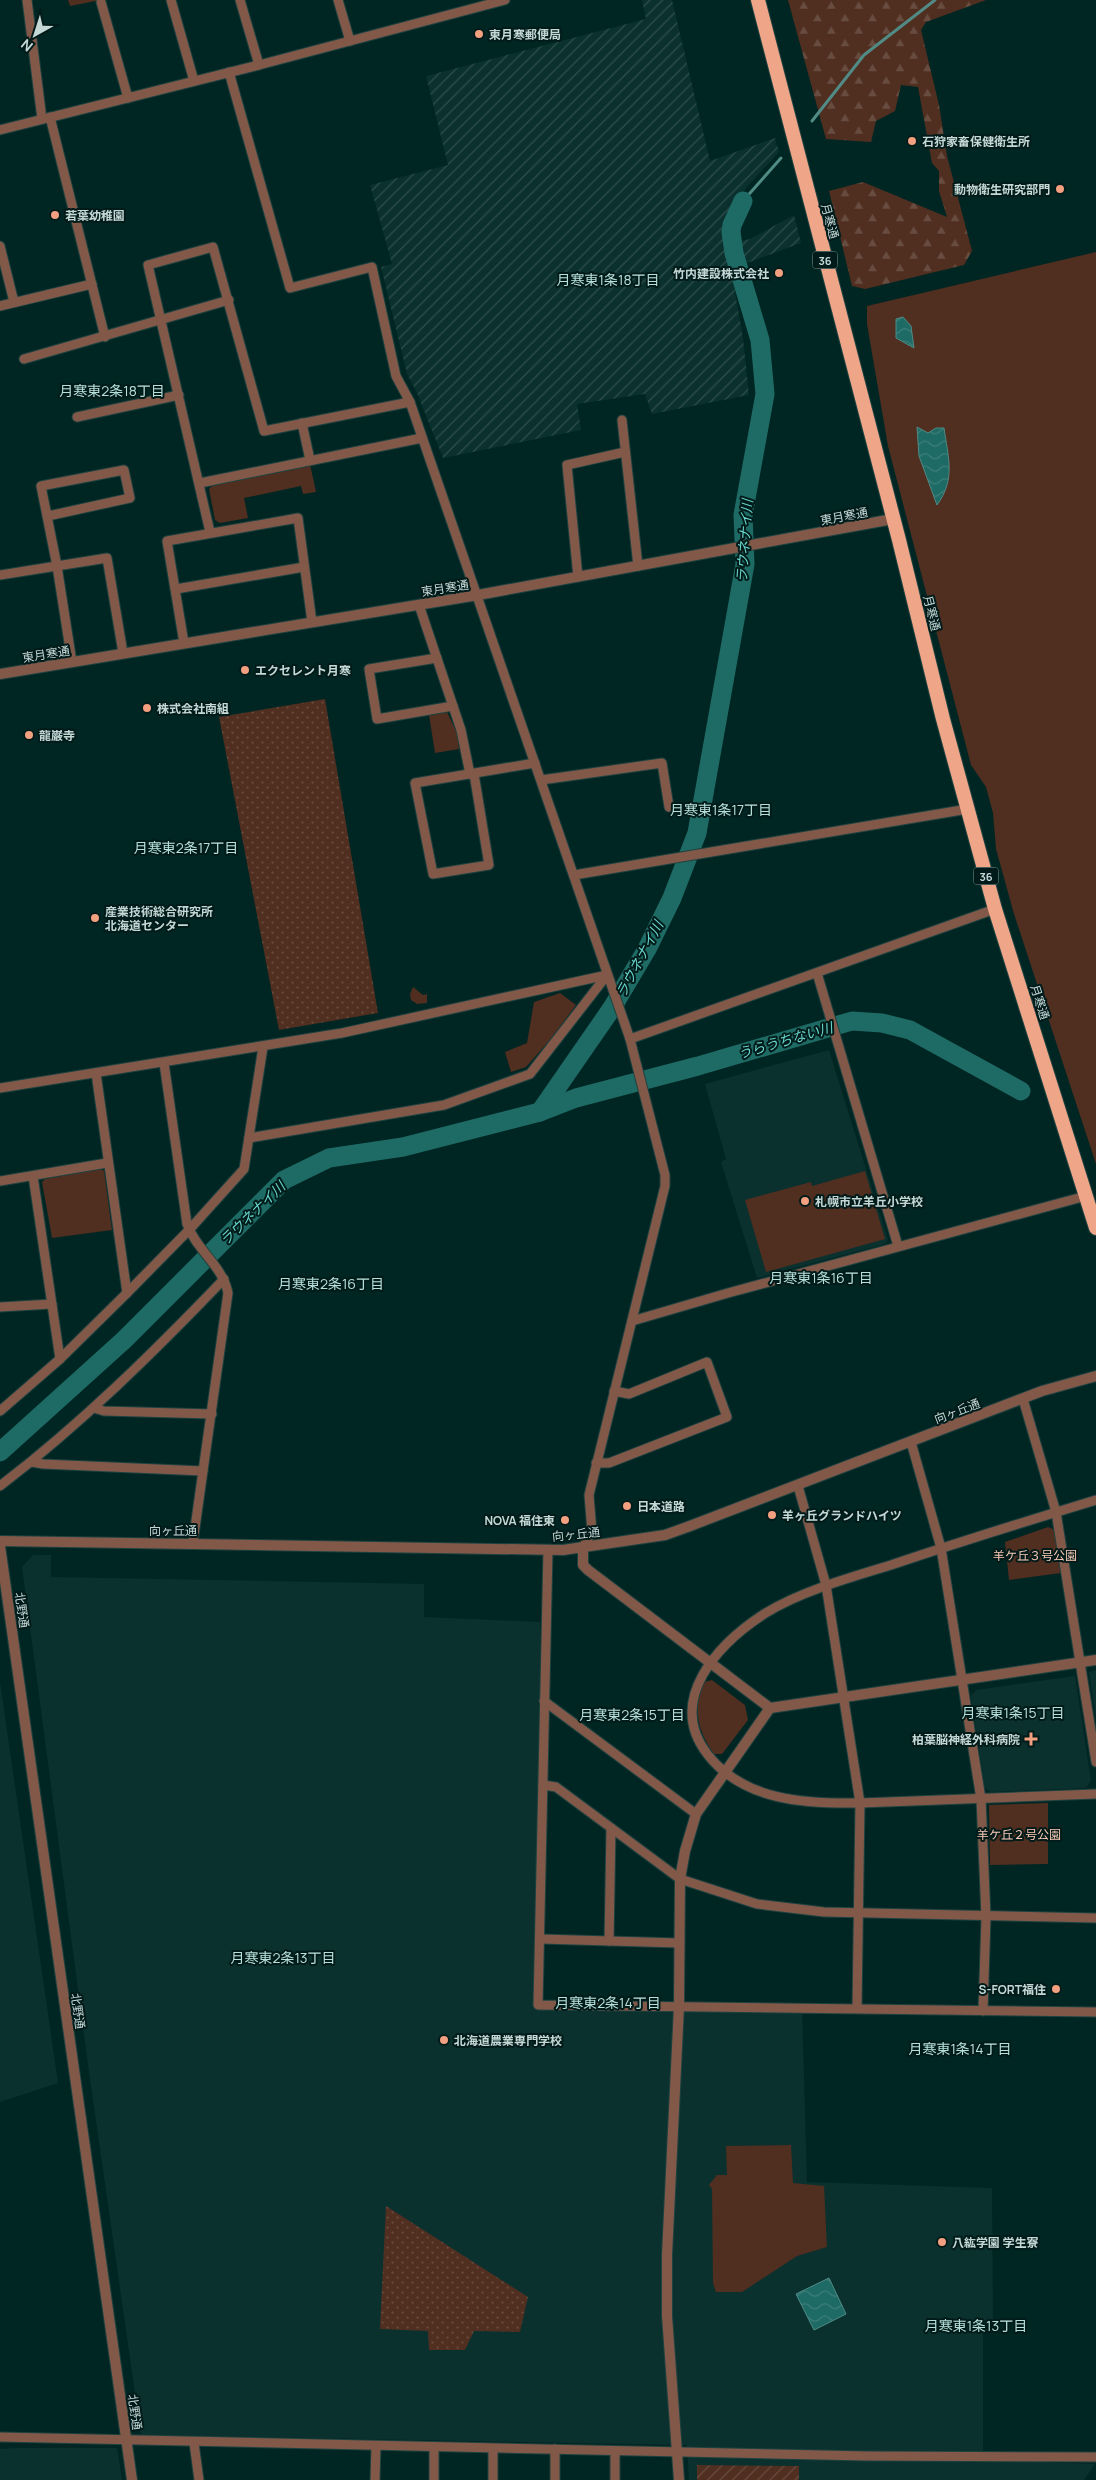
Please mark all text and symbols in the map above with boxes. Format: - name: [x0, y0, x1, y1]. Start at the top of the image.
- north arrow: [10, 10, 60, 60]
- place label: 東月寒郵便局: [489, 26, 561, 43]
- marker: 東月寒郵便局: [473, 28, 485, 40]
- text: N: [17, 35, 36, 56]
- place label: 石狩家畜保健衛生所: [922, 133, 1030, 150]
- marker: 石狩家畜保健衛生所: [906, 135, 918, 147]
- place label: 動物衛生研究部門: [954, 181, 1050, 198]
- marker: 動物衛生研究部門: [1054, 183, 1066, 195]
- street label: 月寒通: [817, 201, 843, 241]
- place label: 若葉幼稚園: [65, 207, 125, 224]
- marker: 若葉幼稚園: [49, 209, 61, 221]
- road number: 36: [812, 252, 838, 268]
- place label: 竹内建設株式会社: [673, 265, 769, 282]
- marker: 竹内建設株式会社: [773, 267, 785, 279]
- district label: 月寒東1条18丁目: [556, 270, 660, 289]
- district label: 月寒東2条18丁目: [59, 381, 165, 400]
- water label: ラウネナイ川: [732, 496, 757, 584]
- street label: 東月寒通: [819, 503, 869, 529]
- street label: 東月寒通: [420, 576, 470, 600]
- street label: 月寒通: [919, 593, 945, 633]
- street label: 東月寒通: [21, 642, 71, 666]
- place label: エクセレント月寒: [255, 662, 351, 679]
- marker: エクセレント月寒: [239, 664, 251, 676]
- place label: 株式会社南組: [157, 700, 229, 717]
- marker: 株式会社南組: [141, 702, 153, 714]
- place label: 龍巌寺: [39, 727, 75, 744]
- marker: 龍巌寺: [23, 729, 35, 741]
- district label: 月寒東1条17丁目: [670, 800, 772, 819]
- district label: 月寒東2条17丁目: [134, 838, 238, 857]
- road number: 36: [974, 868, 998, 884]
- place label: 産業技術総合研究所 北海道センター: [105, 903, 213, 934]
- marker: 産業技術総合研究所 北海道センター: [89, 912, 101, 924]
- water label: ラウネナイ川: [611, 916, 668, 1001]
- street label: 月寒通: [1026, 982, 1054, 1022]
- water label: うらうちない川: [735, 1017, 837, 1063]
- water label: ラウネナイ川: [215, 1176, 290, 1249]
- place label: 札幌市立羊丘小学校: [815, 1193, 923, 1210]
- marker: 札幌市立羊丘小学校: [799, 1195, 811, 1207]
- district label: 月寒東1条16丁目: [769, 1268, 873, 1287]
- district label: 月寒東2条16丁目: [278, 1274, 384, 1293]
- street label: 向ヶ丘通: [932, 1394, 982, 1428]
- place label: 日本道路: [637, 1498, 685, 1515]
- marker: 日本道路: [621, 1500, 633, 1512]
- place label: 羊ヶ丘グランドハイツ: [782, 1507, 902, 1524]
- marker: 羊ヶ丘グランドハイツ: [766, 1509, 778, 1521]
- place label: NOVA 福住東: [484, 1512, 555, 1529]
- marker: NOVA 福住東: [559, 1514, 571, 1526]
- street label: 向ヶ丘通: [149, 1522, 197, 1539]
- street label: 向ヶ丘通: [551, 1523, 601, 1545]
- park label: 羊ケ丘３号公園: [993, 1547, 1077, 1564]
- street label: 北野通: [11, 1591, 33, 1629]
- district label: 月寒東1条15丁目: [961, 1703, 1065, 1722]
- district label: 月寒東2条15丁目: [579, 1705, 685, 1724]
- place label: 柏葉脳神経外科病院: [912, 1731, 1020, 1748]
- marker: 柏葉脳神経外科病院: [1024, 1732, 1038, 1746]
- park label: 羊ケ丘２号公園: [977, 1826, 1061, 1843]
- district label: 月寒東2条13丁目: [230, 1948, 336, 1967]
- place label: S-FORT福住: [979, 1981, 1046, 1998]
- marker: S-FORT福住: [1050, 1983, 1062, 1995]
- street label: 北野通: [67, 1992, 89, 2030]
- district label: 月寒東2条14丁目: [555, 1993, 661, 2012]
- place label: 北海道農業専門学校: [454, 2032, 562, 2049]
- marker: 北海道農業専門学校: [438, 2034, 450, 2046]
- district label: 月寒東1条14丁目: [908, 2039, 1012, 2058]
- place label: 八紘学園 学生寮: [952, 2234, 1038, 2251]
- marker: 八紘学園 学生寮: [936, 2236, 948, 2248]
- district label: 月寒東1条13丁目: [925, 2316, 1027, 2335]
- street label: 北野通: [124, 2393, 146, 2431]

